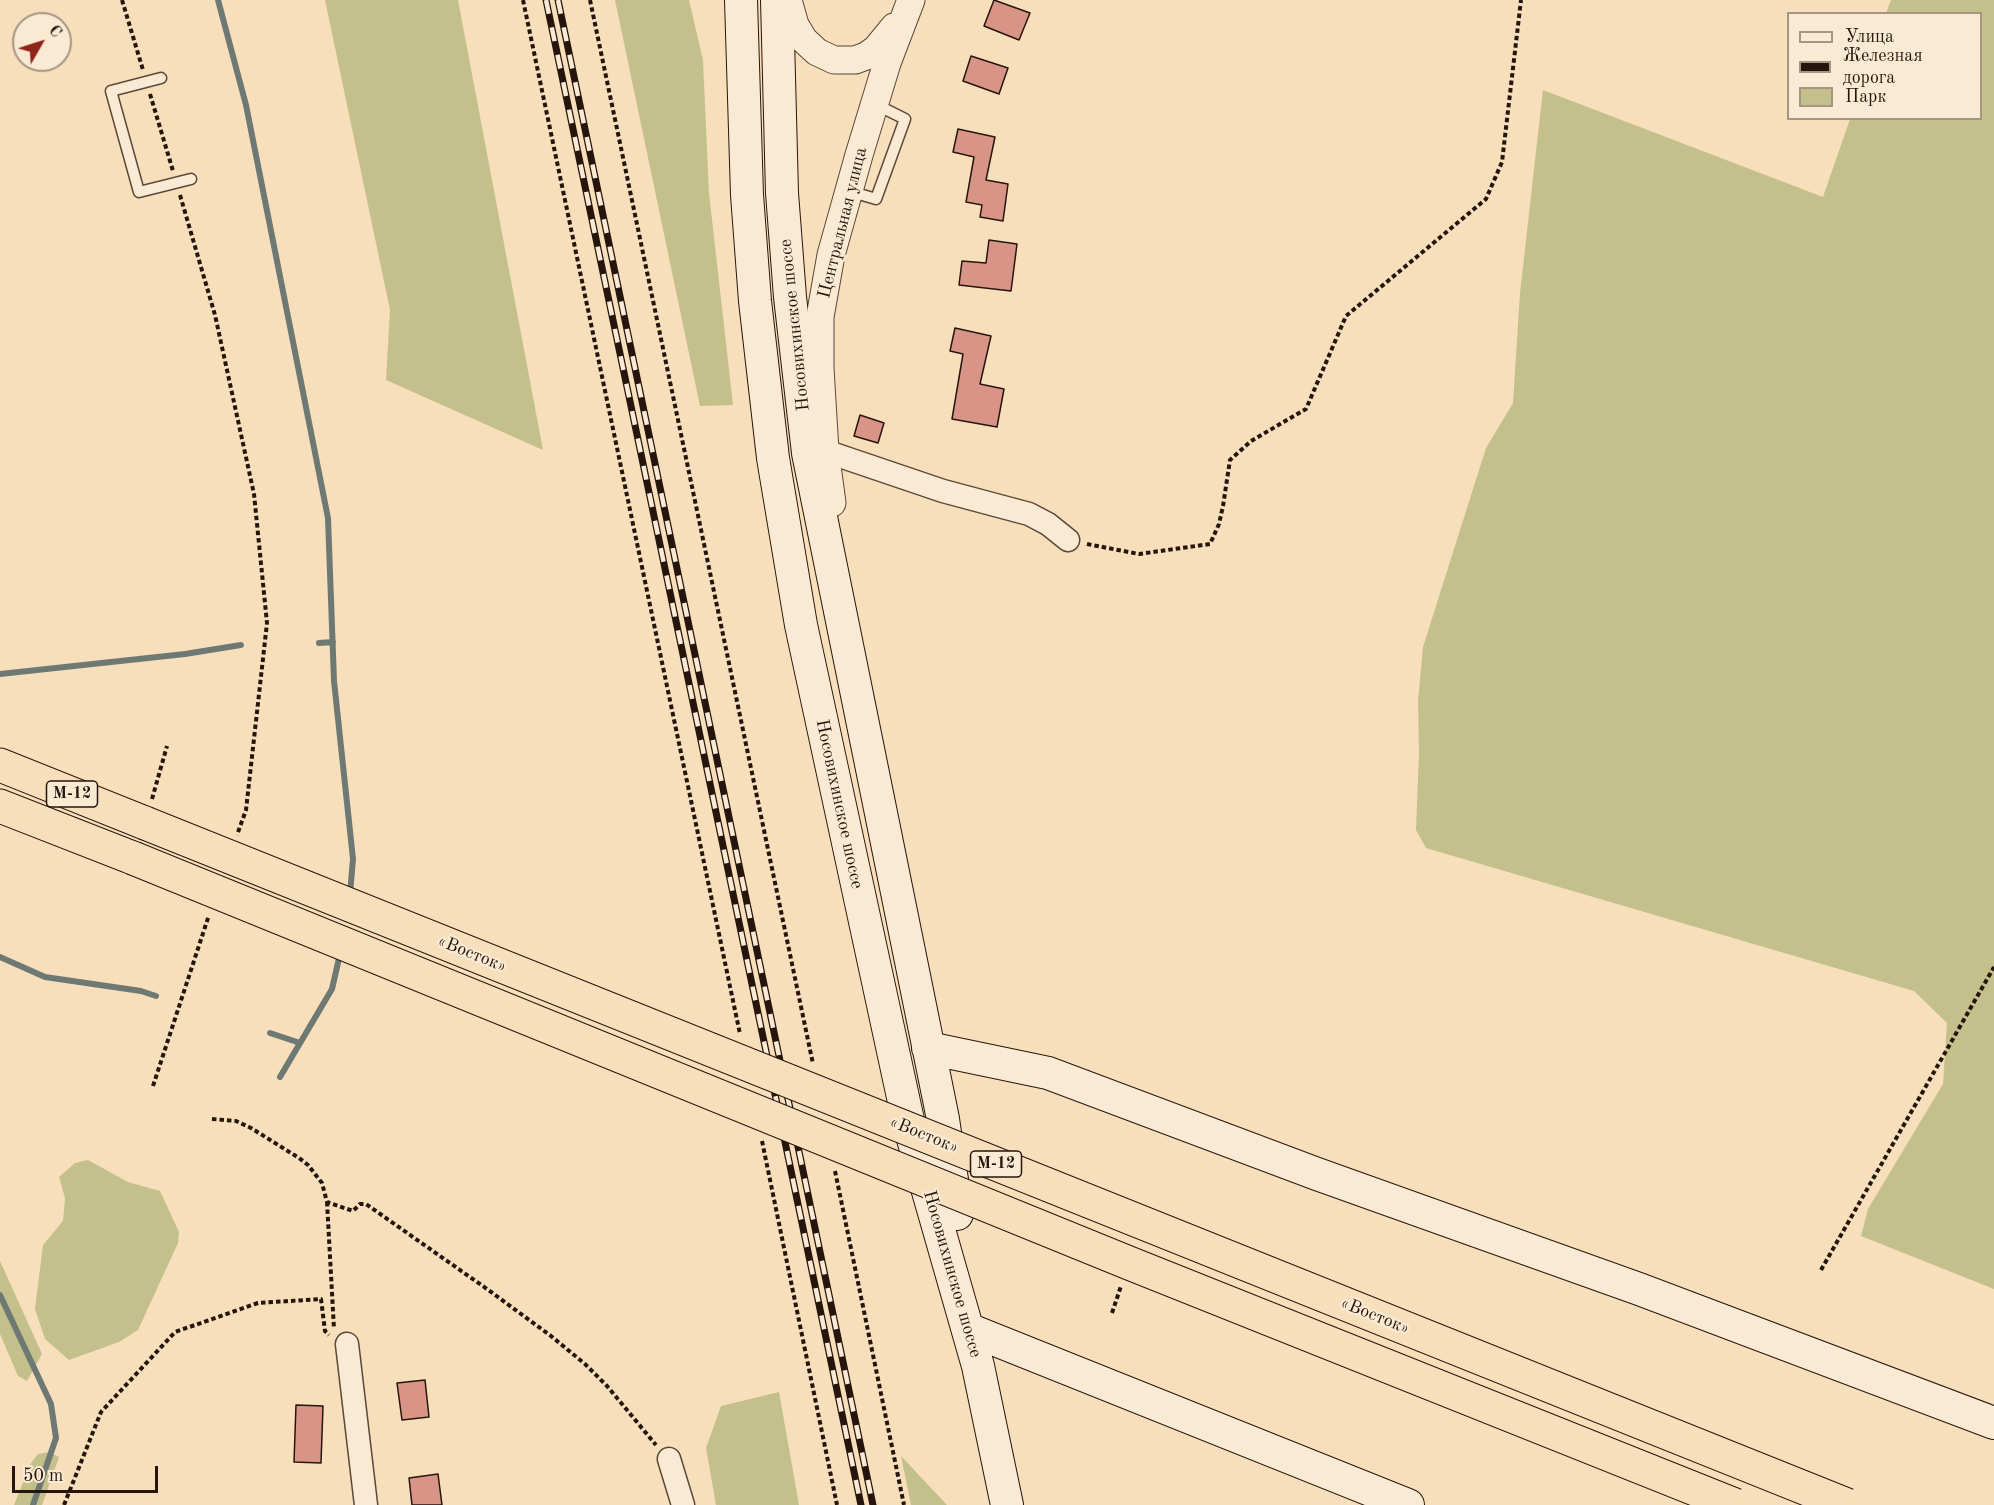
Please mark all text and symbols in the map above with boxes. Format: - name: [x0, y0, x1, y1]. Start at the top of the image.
- north arrow: [12, 12, 72, 72]
- legend: [1787, 12, 1982, 120]
- text: С: [45, 23, 64, 41]
- text: Улица: [1845, 28, 1894, 46]
- text: Железная дорога: [1843, 47, 1923, 87]
- text: Парк: [1845, 88, 1886, 106]
- street label: Центральная улица: [814, 145, 872, 301]
- street label: Носовихинское шоссе: [775, 238, 815, 412]
- street label: Носовихинское шоссе: [810, 717, 868, 891]
- road number: М-12: [46, 781, 98, 807]
- street label: «Восток»: [434, 930, 510, 978]
- street label: «Восток»: [886, 1111, 962, 1159]
- road number: М-12: [970, 1151, 1022, 1177]
- street label: Носовихинское шоссе: [918, 1188, 986, 1360]
- street label: «Восток»: [1337, 1292, 1413, 1340]
- scale bar: [15, 1454, 160, 1492]
- text: 50 m: [23, 1467, 63, 1485]

